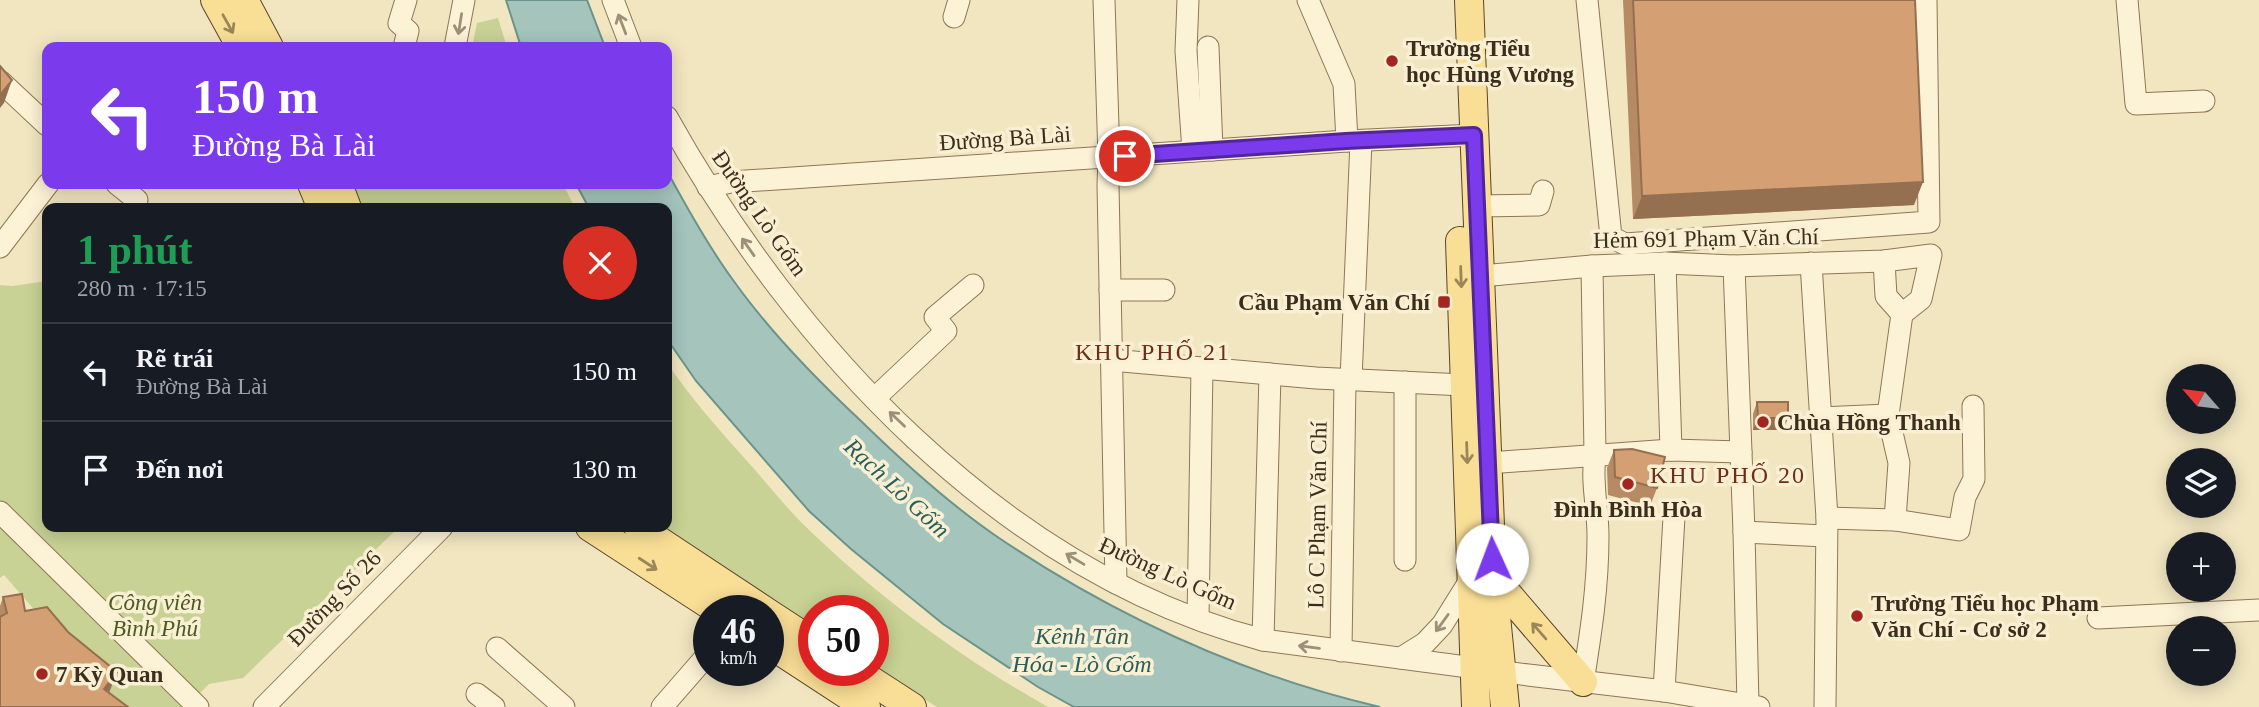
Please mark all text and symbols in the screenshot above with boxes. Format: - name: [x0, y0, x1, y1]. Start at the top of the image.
- one-way arrow: [453, 12, 467, 35]
- one-way arrow: [221, 13, 235, 33]
- one-way arrow: [614, 13, 627, 35]
- place label: Trường Tiểu học Hùng Vương: [1406, 36, 1574, 87]
- marker: Trường Tiểu học Hùng Vương: [1384, 53, 1400, 69]
- text: 150 m: [192, 69, 319, 124]
- icon: left: [77, 70, 168, 161]
- street label: Đường Bà Lài: [938, 121, 1072, 156]
- pin: [1095, 126, 1155, 186]
- text: Đường Bà Lài: [192, 127, 376, 163]
- icon: arrive: [1106, 137, 1144, 175]
- street label: Đường Lò Gốm: [707, 146, 812, 281]
- street label: Hẻm 691 Phạm Văn Chí: [1593, 224, 1820, 253]
- button: close: [563, 226, 637, 300]
- text: 1 phút: [77, 227, 193, 273]
- one-way arrow: [741, 238, 755, 257]
- one-way arrow: [1454, 266, 1468, 289]
- text: 280 m · 17:15: [77, 276, 207, 301]
- place label: Cầu Phạm Văn Chí: [1238, 290, 1431, 315]
- marker: Cầu Phạm Văn Chí: [1436, 294, 1452, 310]
- district label: KHU PHỐ 21: [1075, 339, 1231, 365]
- text: Rẽ trái: [136, 344, 213, 373]
- icon: left: [77, 353, 115, 391]
- text: 150 m: [571, 357, 637, 386]
- north arrow: [2166, 364, 2236, 434]
- map controls: [2166, 364, 2236, 686]
- text: Đường Bà Lài: [136, 374, 268, 399]
- one-way arrow: [888, 410, 905, 427]
- place label: Chùa Hồng Thanh: [1777, 410, 1961, 435]
- marker: Chùa Hồng Thanh: [1755, 414, 1771, 430]
- street label: Lô C Phạm Văn Chí: [1303, 420, 1332, 609]
- water label: Rạch Lò Gốm: [839, 432, 955, 543]
- one-way arrow: [1460, 441, 1473, 464]
- button: layers: [2166, 448, 2236, 518]
- icon: arrive: [77, 451, 115, 489]
- text: Đến nơi: [136, 455, 223, 484]
- text: 130 m: [571, 455, 637, 484]
- district label: KHU PHỐ 20: [1650, 462, 1806, 488]
- marker: Đình Bình Hòa: [1620, 476, 1636, 492]
- place label: Đình Bình Hòa: [1554, 497, 1703, 522]
- position arrow: [1455, 522, 1529, 596]
- street label: Đường Lò Gốm: [1095, 532, 1240, 615]
- button: +: [2166, 532, 2236, 602]
- street label: Đường Số 26: [283, 545, 386, 651]
- one-way arrow: [1065, 552, 1085, 566]
- one-way arrow: [637, 557, 657, 571]
- park label: Công viên Bình Phú: [108, 590, 202, 641]
- place label: Trường Tiểu học Phạm Văn Chí - Cơ sở 2: [1871, 591, 2099, 642]
- speed limit sign: 50: [798, 595, 889, 686]
- marker: Trường Tiểu học Phạm Văn Chí - Cơ sở 2: [1849, 608, 1865, 624]
- text: 46: [721, 612, 756, 651]
- one-way arrow: [1435, 613, 1449, 632]
- button: −: [2166, 616, 2236, 686]
- one-way arrow: [1531, 622, 1547, 640]
- water label: Kênh Tân Hóa - Lò Gốm: [1011, 623, 1152, 677]
- one-way arrow: [1298, 640, 1321, 653]
- text: km/h: [720, 648, 757, 668]
- place label: 7 Kỳ Quan: [56, 662, 164, 687]
- marker: 7 Kỳ Quan: [34, 666, 50, 682]

